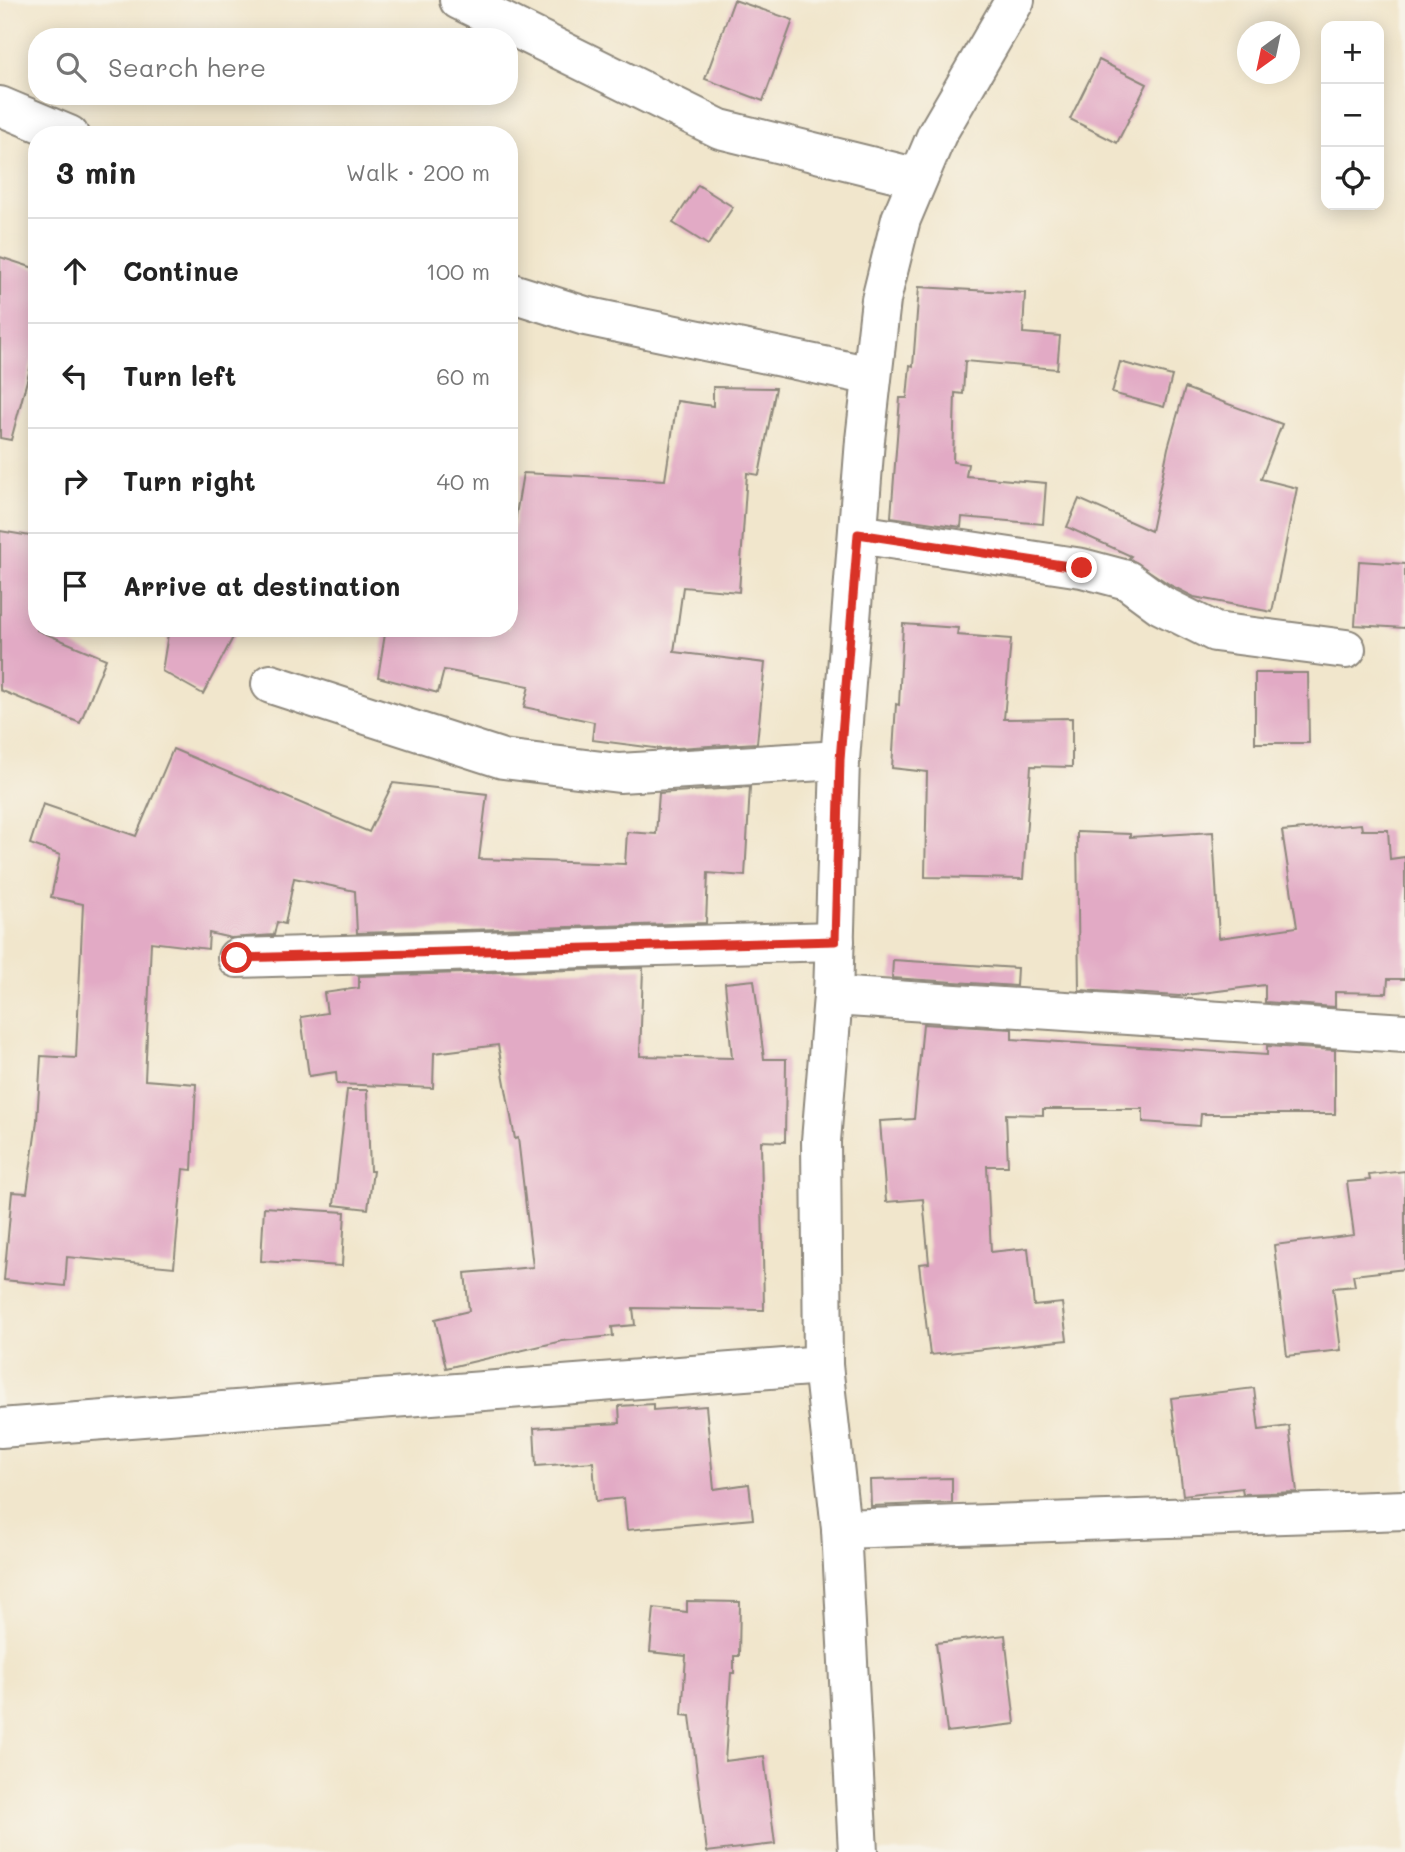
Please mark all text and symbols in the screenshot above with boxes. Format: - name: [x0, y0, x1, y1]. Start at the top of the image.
- north arrow: [1237, 21, 1300, 84]
- map controls: [1321, 21, 1384, 210]
- button: +: [1321, 21, 1384, 84]
- search box: [28, 28, 518, 105]
- icon: search: [52, 48, 90, 86]
- text: Search here: [108, 50, 266, 84]
- button: −: [1321, 84, 1384, 147]
- button: locate: [1321, 147, 1384, 210]
- text: 3 min: [56, 152, 136, 192]
- text: Walk · 200 m: [346, 157, 490, 187]
- icon: ahead: [56, 252, 94, 290]
- text: Continue: [123, 254, 239, 288]
- text: 100 m: [426, 256, 490, 286]
- icon: left: [56, 357, 94, 395]
- text: Turn left: [123, 359, 236, 393]
- text: 60 m: [436, 361, 490, 391]
- icon: right: [56, 462, 94, 500]
- text: Turn right: [123, 464, 256, 498]
- text: 40 m: [437, 466, 490, 496]
- route end: [1066, 552, 1097, 583]
- icon: arrive: [56, 567, 94, 605]
- text: Arrive at destination: [123, 569, 400, 603]
- route start: [221, 942, 252, 973]

